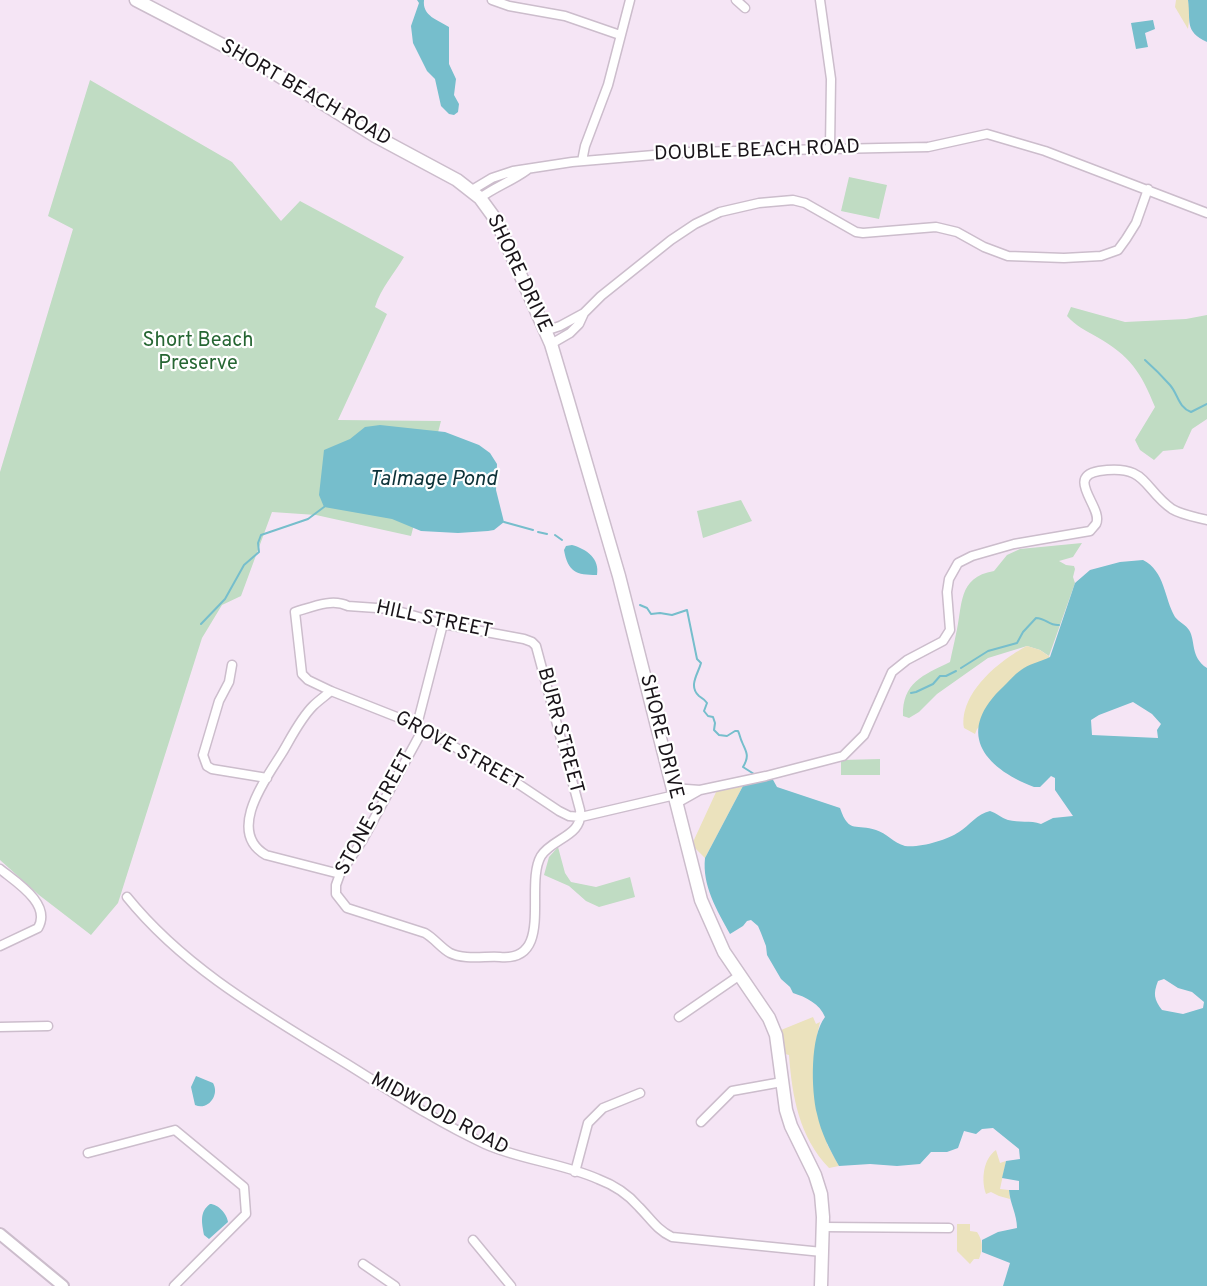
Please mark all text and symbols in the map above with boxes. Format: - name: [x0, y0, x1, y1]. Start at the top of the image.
- street label: SHORT BEACH ROAD: [216, 35, 394, 153]
- street label: DOUBLE BEACH ROAD: [654, 136, 860, 168]
- street label: SHORE DRIVE: [480, 211, 556, 337]
- park label: Short Beach Preserve: [143, 330, 253, 377]
- water label: Talmage Pond: [369, 468, 497, 494]
- street label: HILL STREET: [374, 597, 494, 645]
- street label: BURR STREET: [531, 665, 587, 797]
- street label: SHORE DRIVE: [633, 672, 687, 802]
- street label: GROVE STREET: [390, 707, 526, 797]
- street label: STONE STREET: [332, 746, 420, 880]
- street label: MIDWOOD ROAD: [366, 1069, 512, 1161]

